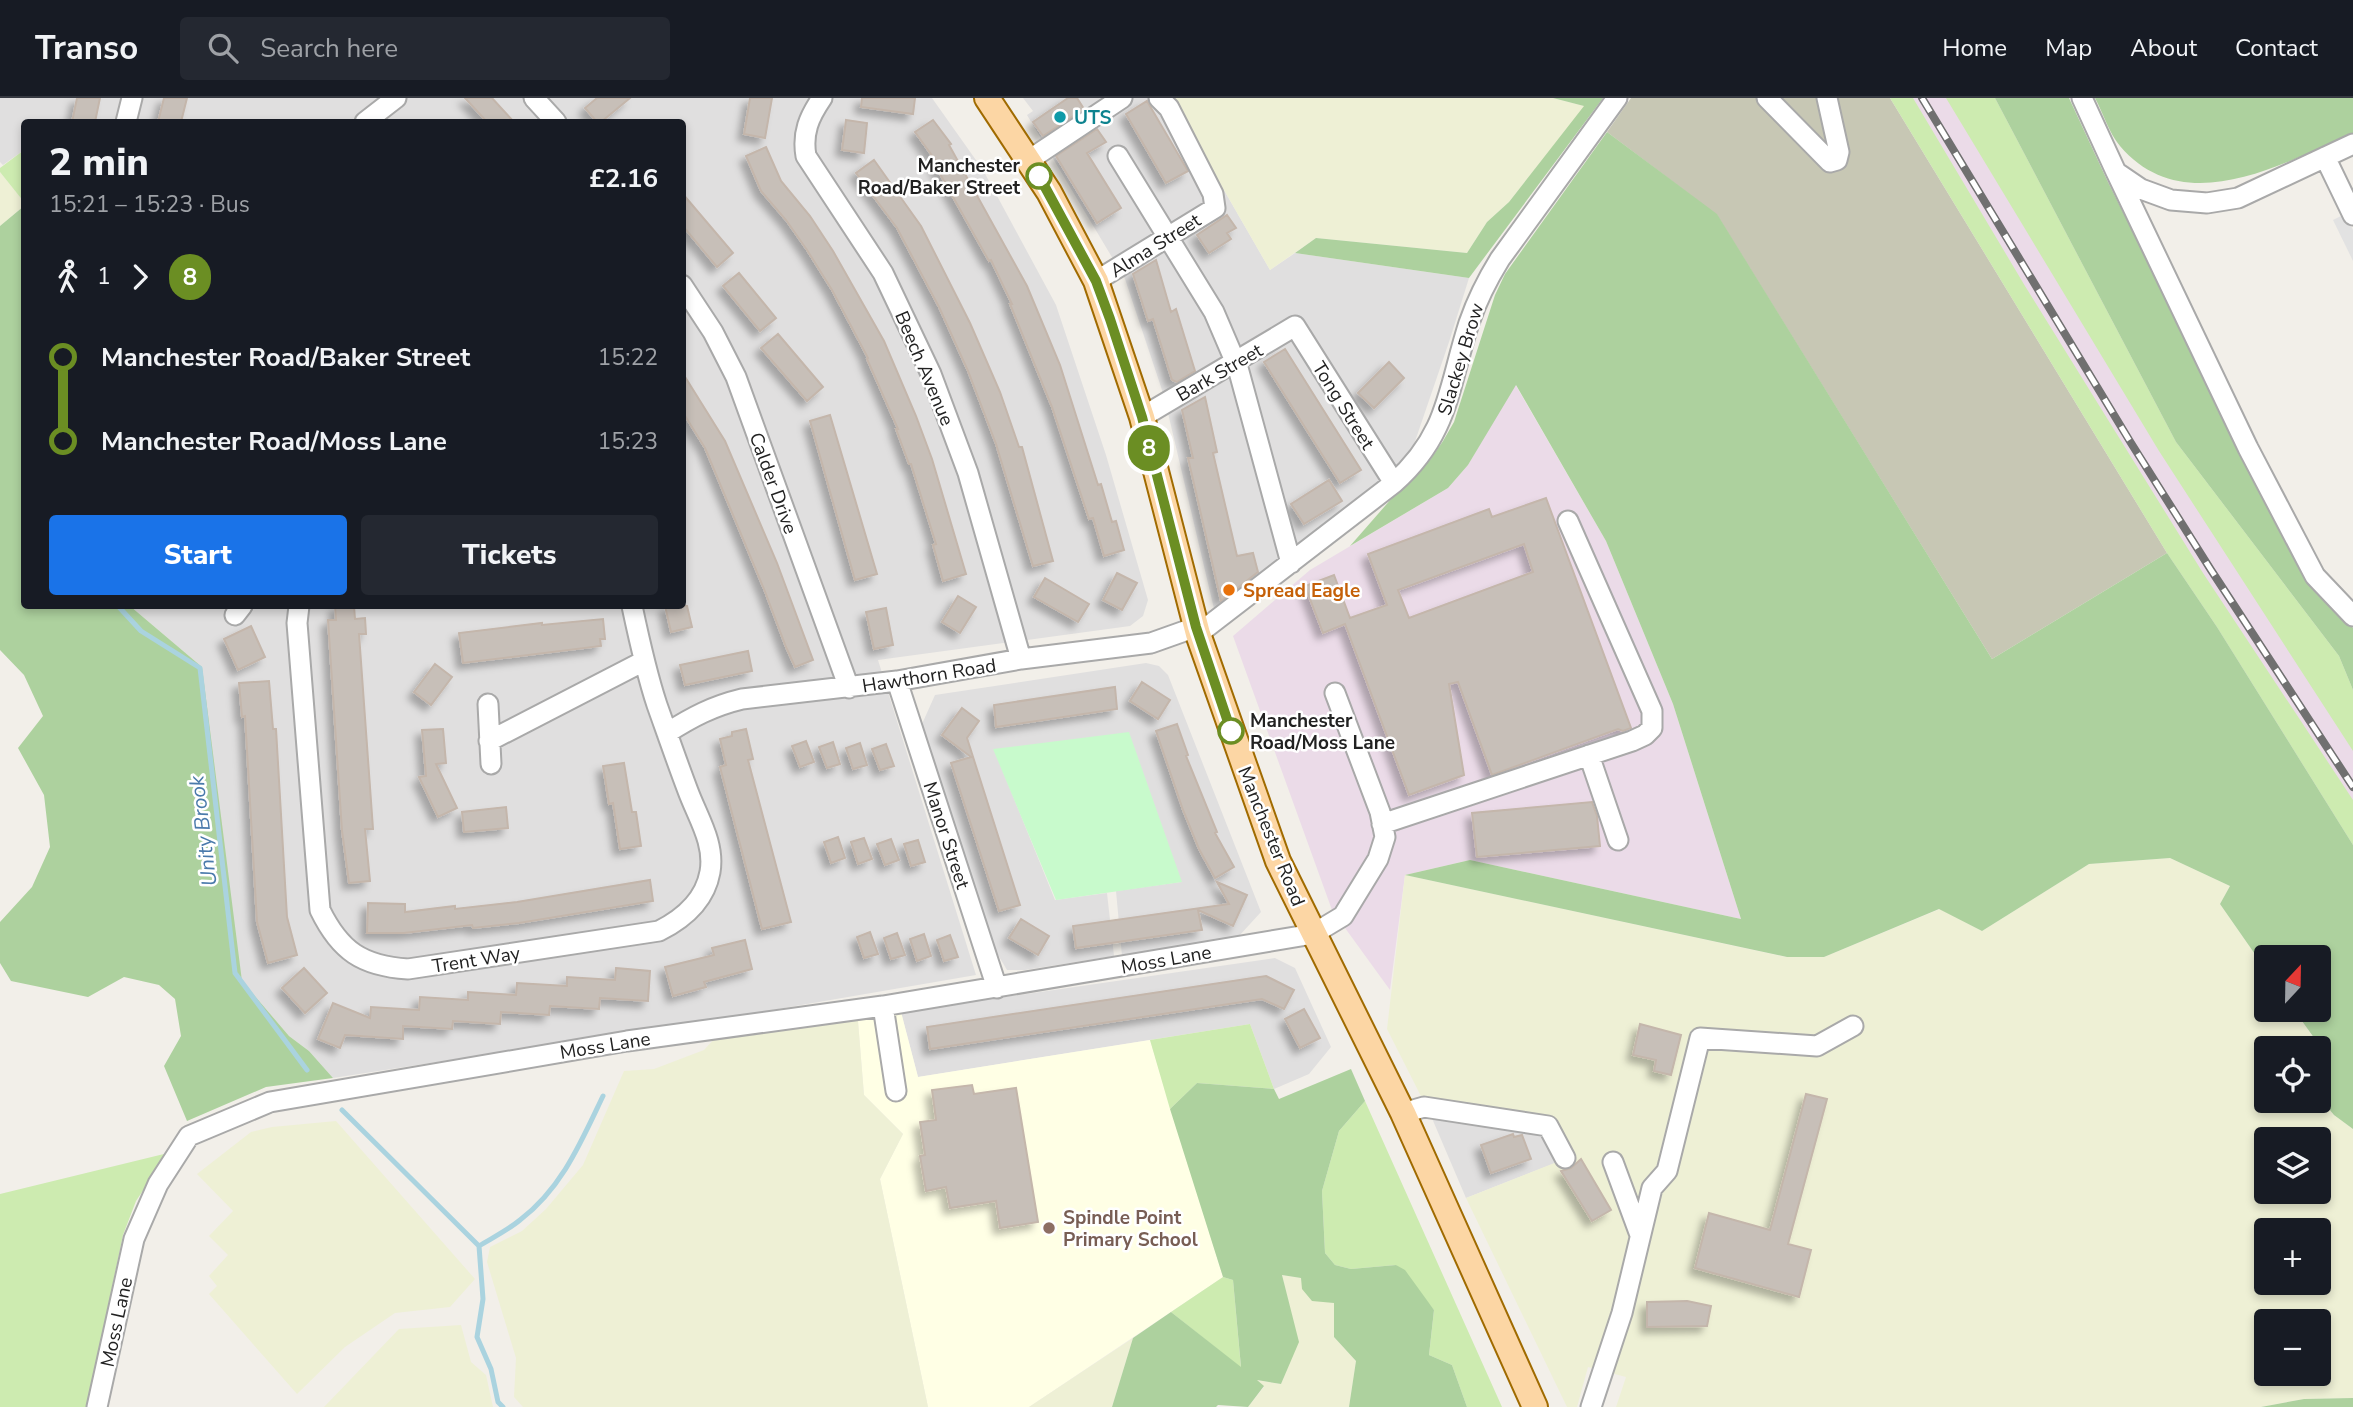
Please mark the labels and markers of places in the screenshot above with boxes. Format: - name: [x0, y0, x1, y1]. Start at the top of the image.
- place label: UTS: [1074, 105, 1111, 131]
- marker: UTS: [1052, 109, 1068, 125]
- place label: Manchester Road/Baker Street: [858, 153, 1021, 201]
- marker: Manchester Road/Baker Street: [1026, 163, 1052, 189]
- place label: Spread Eagle: [1243, 578, 1360, 604]
- marker: Spread Eagle: [1221, 582, 1237, 598]
- place label: Manchester Road/Moss Lane: [1250, 708, 1395, 756]
- marker: Manchester Road/Moss Lane: [1218, 718, 1244, 744]
- place label: Spindle Point Primary School: [1063, 1205, 1198, 1253]
- marker: Spindle Point Primary School: [1041, 1220, 1057, 1236]

